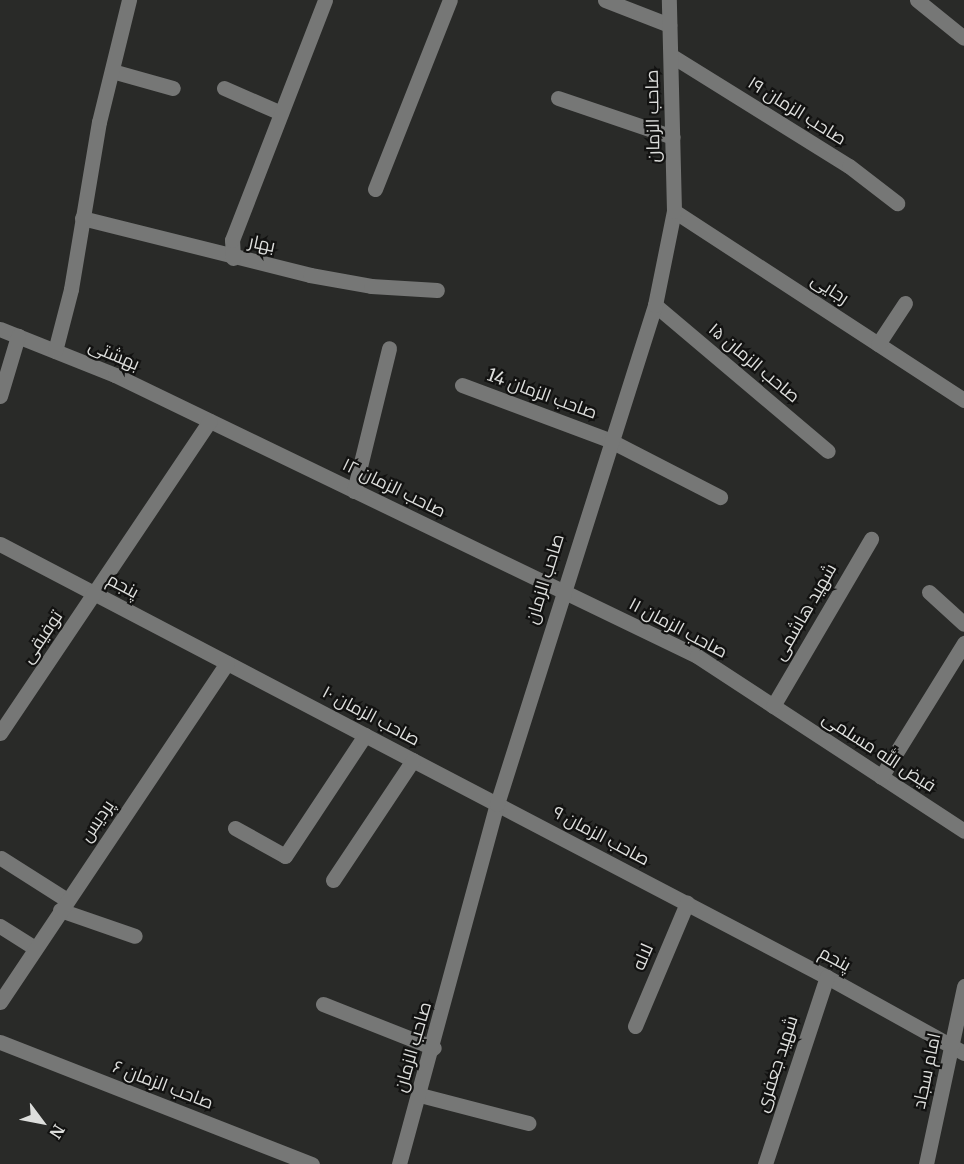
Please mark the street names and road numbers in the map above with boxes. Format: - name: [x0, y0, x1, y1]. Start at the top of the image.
- street label: صاحب الزمان: [641, 69, 665, 163]
- street label: صاحب الزمان ۱۹: [744, 72, 850, 150]
- street label: بهار: [247, 231, 277, 257]
- street label: رجایی: [807, 269, 853, 309]
- street label: صاحب الزمان ۱۵: [704, 318, 804, 408]
- street label: بهشتی: [85, 335, 143, 375]
- street label: صاحب الزمان 14: [484, 364, 600, 424]
- street label: صاحب الزمان ۱۲: [339, 454, 449, 522]
- street label: صاحب الزمان: [521, 531, 569, 627]
- street label: شهید هاشمی: [769, 560, 841, 664]
- street label: پنجم: [103, 569, 143, 603]
- street label: صاحب الزمان ۱۱: [625, 593, 731, 663]
- street label: توفیقی: [17, 607, 67, 667]
- street label: صاحب الزمان ۱۰: [319, 681, 423, 751]
- street label: فیض الله مسلمی: [818, 707, 940, 797]
- street label: پردیس: [75, 796, 119, 846]
- street label: صاحب الزمان ۹: [549, 801, 653, 871]
- street label: لاله: [628, 940, 658, 974]
- street label: پنجم: [815, 942, 855, 976]
- street label: صاحب الزمان: [390, 999, 436, 1095]
- street label: شهید جعفری: [751, 1013, 803, 1115]
- street label: امام سجاد: [908, 1031, 946, 1111]
- street label: صاحب الزمان ۶: [110, 1056, 216, 1114]

